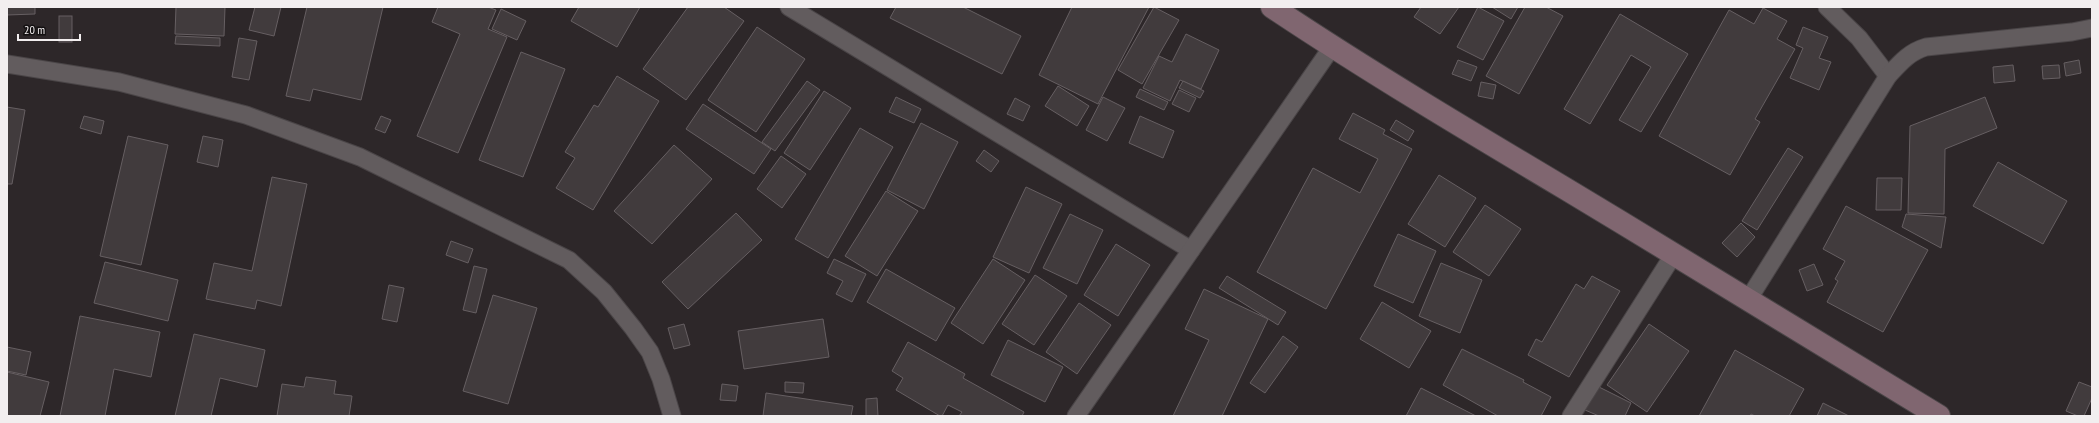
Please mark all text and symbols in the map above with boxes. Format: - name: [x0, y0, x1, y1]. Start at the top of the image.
- scale bar: [18, 16, 80, 42]
- text: 20 m: [24, 22, 45, 37]

